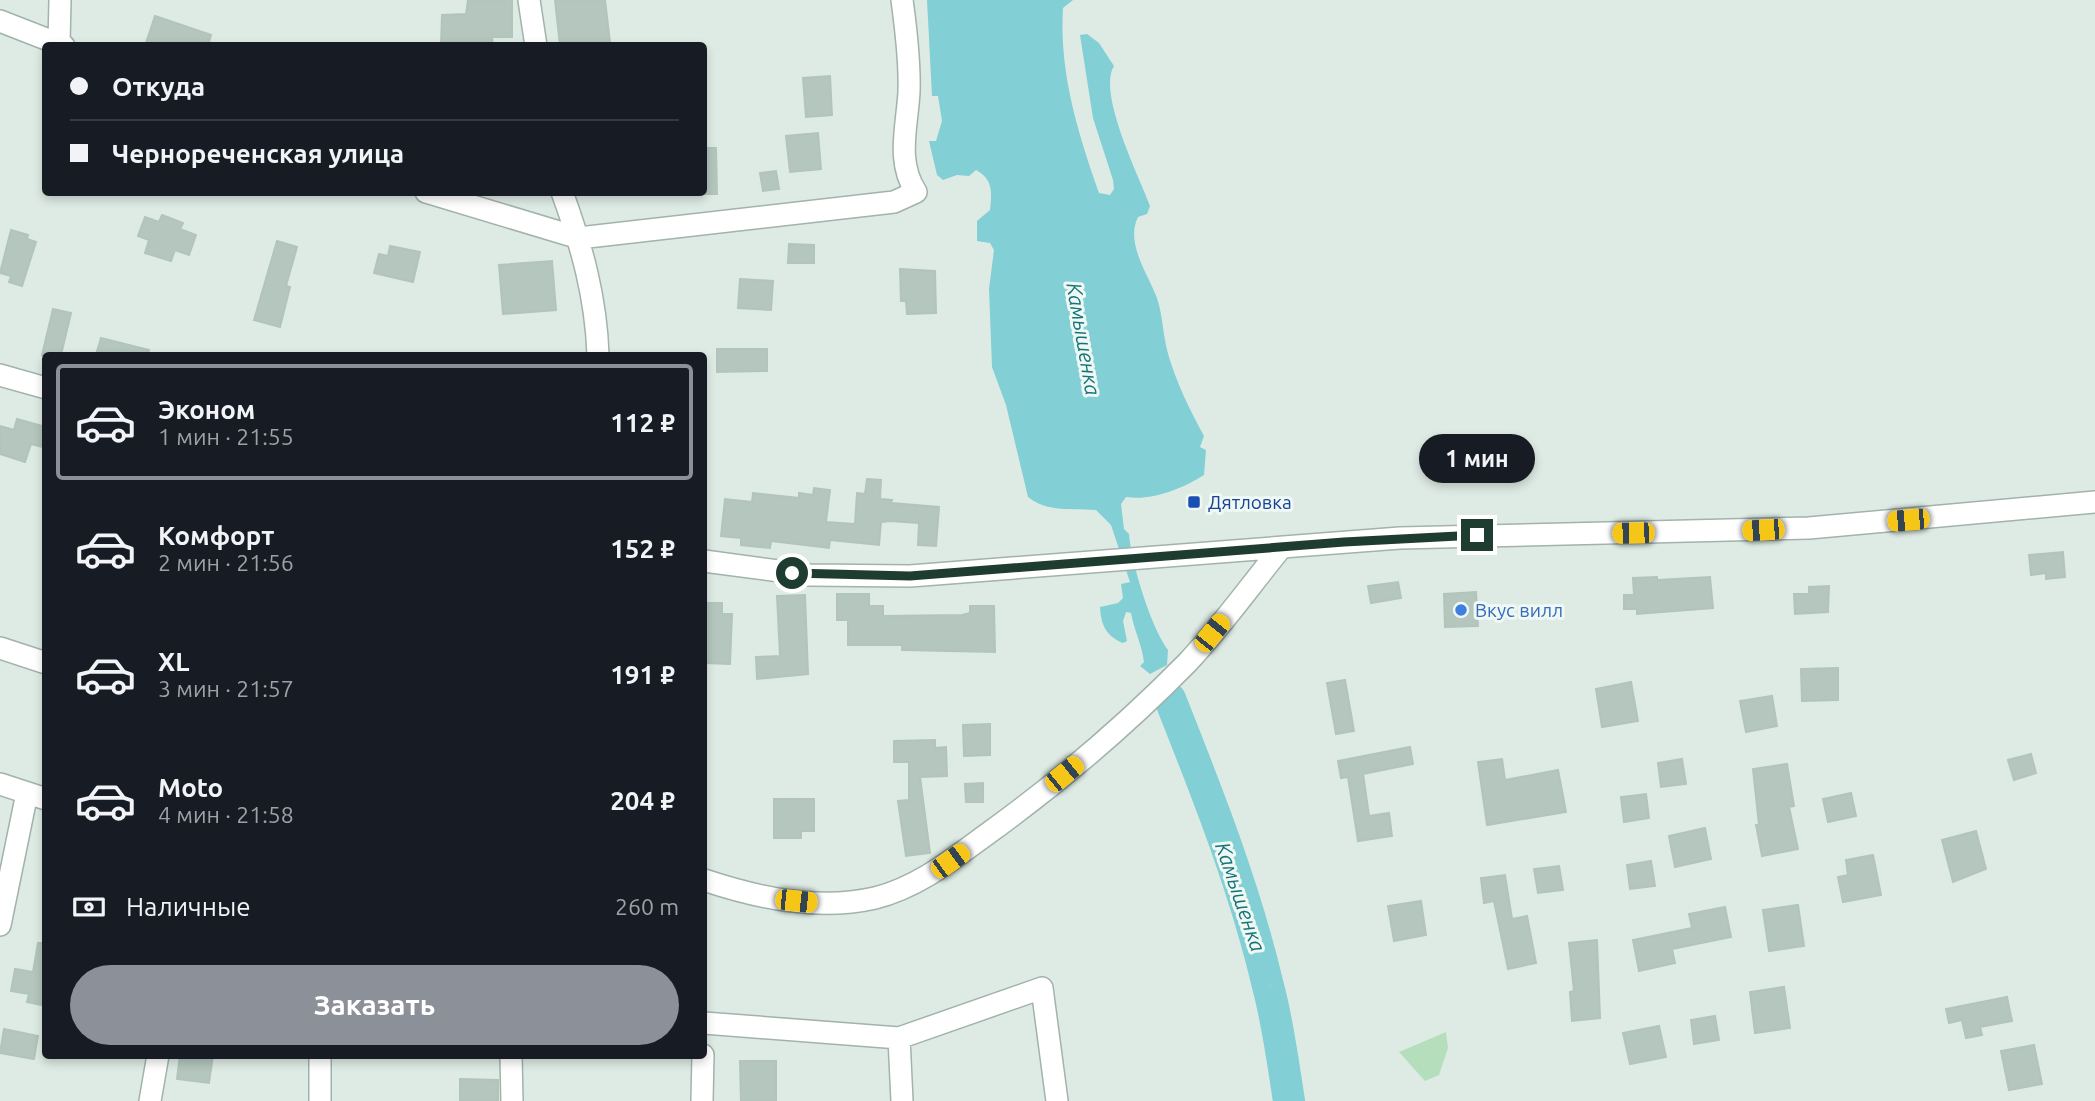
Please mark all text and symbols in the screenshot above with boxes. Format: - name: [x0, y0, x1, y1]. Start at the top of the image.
- text: Откуда: [112, 72, 205, 101]
- text: Чернореченская улица: [112, 139, 404, 168]
- water label: Камышенка: [1062, 280, 1106, 397]
- icon: car: [74, 391, 137, 454]
- text: Эконом: [158, 395, 255, 424]
- text: 112 ₽: [610, 408, 675, 437]
- text: 1 мин · 21:55: [158, 424, 294, 449]
- callout: 1 мин: [1419, 434, 1535, 482]
- text: 1 мин: [1445, 446, 1509, 471]
- place label: Дятловка: [1208, 491, 1292, 513]
- marker: Дятловка: [1186, 494, 1202, 510]
- car: [1887, 508, 1930, 532]
- icon: car: [74, 517, 137, 580]
- car: [1742, 518, 1785, 542]
- route end: [1461, 519, 1493, 551]
- text: Комфорт: [158, 521, 274, 550]
- car: [1612, 522, 1655, 544]
- text: 152 ₽: [610, 534, 675, 563]
- text: 2 мин · 21:56: [158, 550, 294, 575]
- route start: [776, 557, 808, 589]
- place label: Вкус вилл: [1475, 599, 1563, 621]
- marker: Вкус вилл: [1453, 602, 1469, 618]
- car: [1191, 610, 1234, 656]
- icon: car: [74, 643, 137, 706]
- text: XL: [158, 647, 189, 676]
- text: 191 ₽: [610, 660, 675, 689]
- text: 3 мин · 21:57: [158, 676, 294, 701]
- car: [1042, 753, 1087, 795]
- icon: car: [74, 769, 137, 832]
- text: Moto: [158, 773, 223, 802]
- text: 204 ₽: [610, 786, 675, 815]
- text: 4 мин · 21:58: [158, 802, 294, 827]
- water label: Камышенка: [1211, 839, 1271, 955]
- car: [927, 840, 974, 882]
- icon: cash: [70, 888, 108, 926]
- car: [775, 888, 818, 914]
- text: Наличные: [126, 892, 251, 921]
- text: 260 m: [615, 894, 679, 919]
- button: Заказать: [70, 965, 679, 1045]

